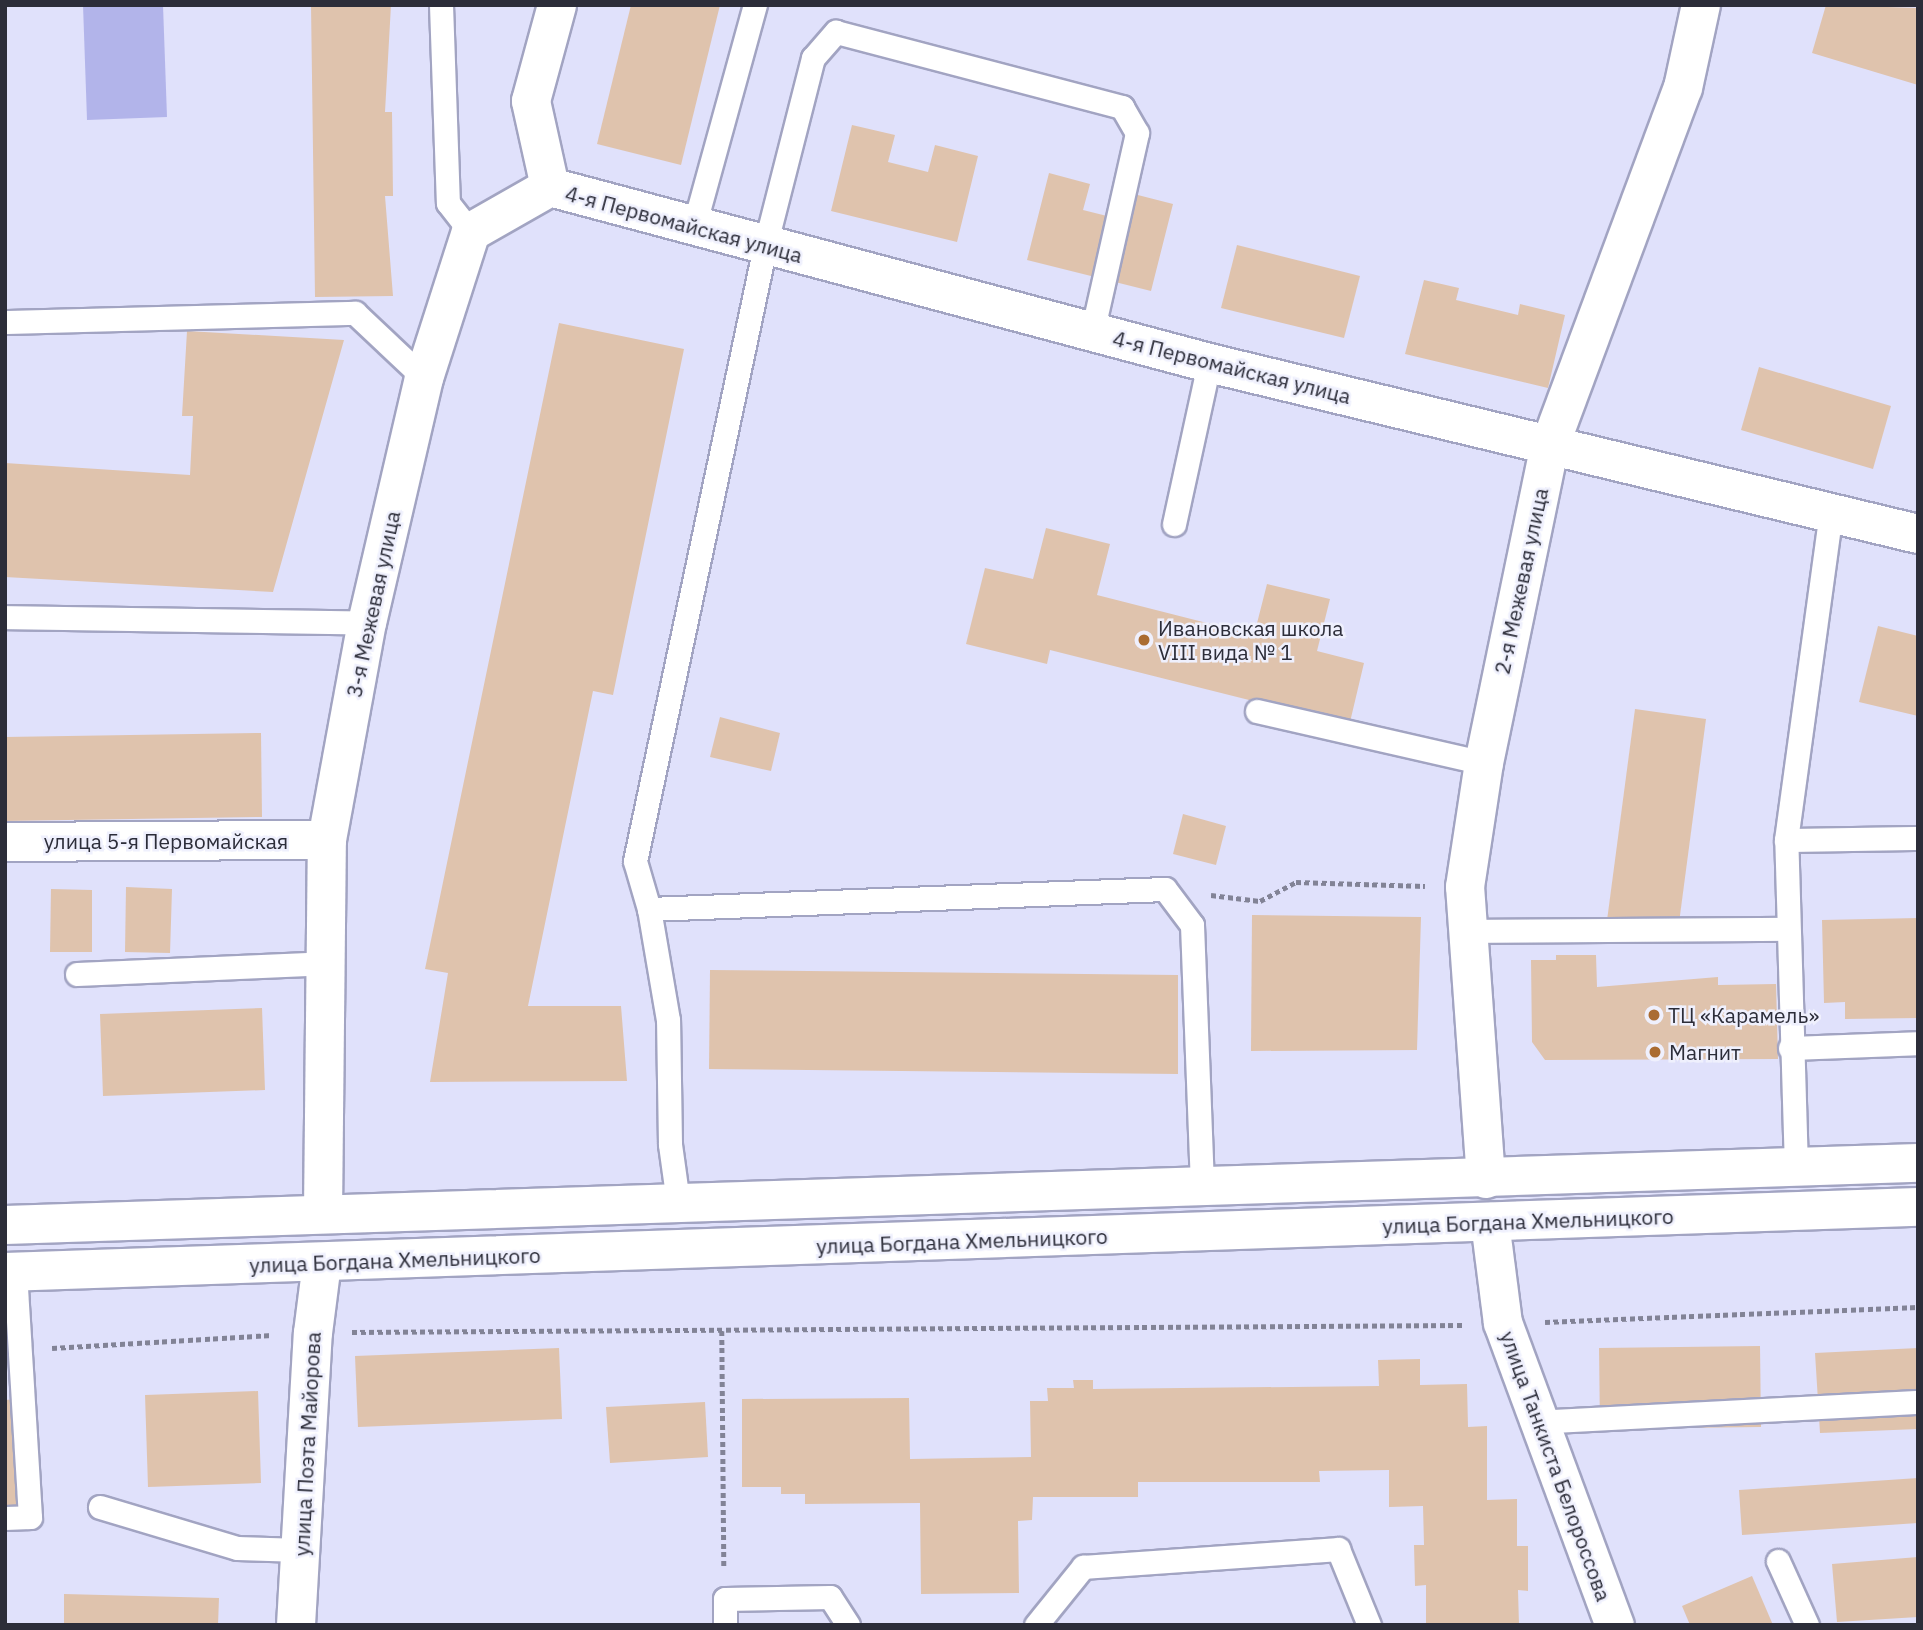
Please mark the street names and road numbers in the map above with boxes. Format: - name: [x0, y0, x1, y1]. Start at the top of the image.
- street label: 4-я Первомайская улица: [563, 180, 805, 268]
- street label: 4-я Первомайская улица: [1110, 325, 1354, 409]
- street label: 2-я Межевая улица: [1489, 485, 1553, 677]
- street label: 3-я Межевая улица: [341, 508, 405, 700]
- street label: улица 5-я Первомайская: [44, 828, 288, 854]
- street label: улица Богдана Хмельницкого: [1382, 1203, 1674, 1239]
- street label: улица Богдана Хмельницкого: [816, 1223, 1108, 1259]
- street label: улица Богдана Хмельницкого: [249, 1242, 541, 1278]
- street label: улица Танкиста Белороссова: [1495, 1328, 1617, 1604]
- street label: улица Поэта Майорова: [289, 1331, 325, 1557]

